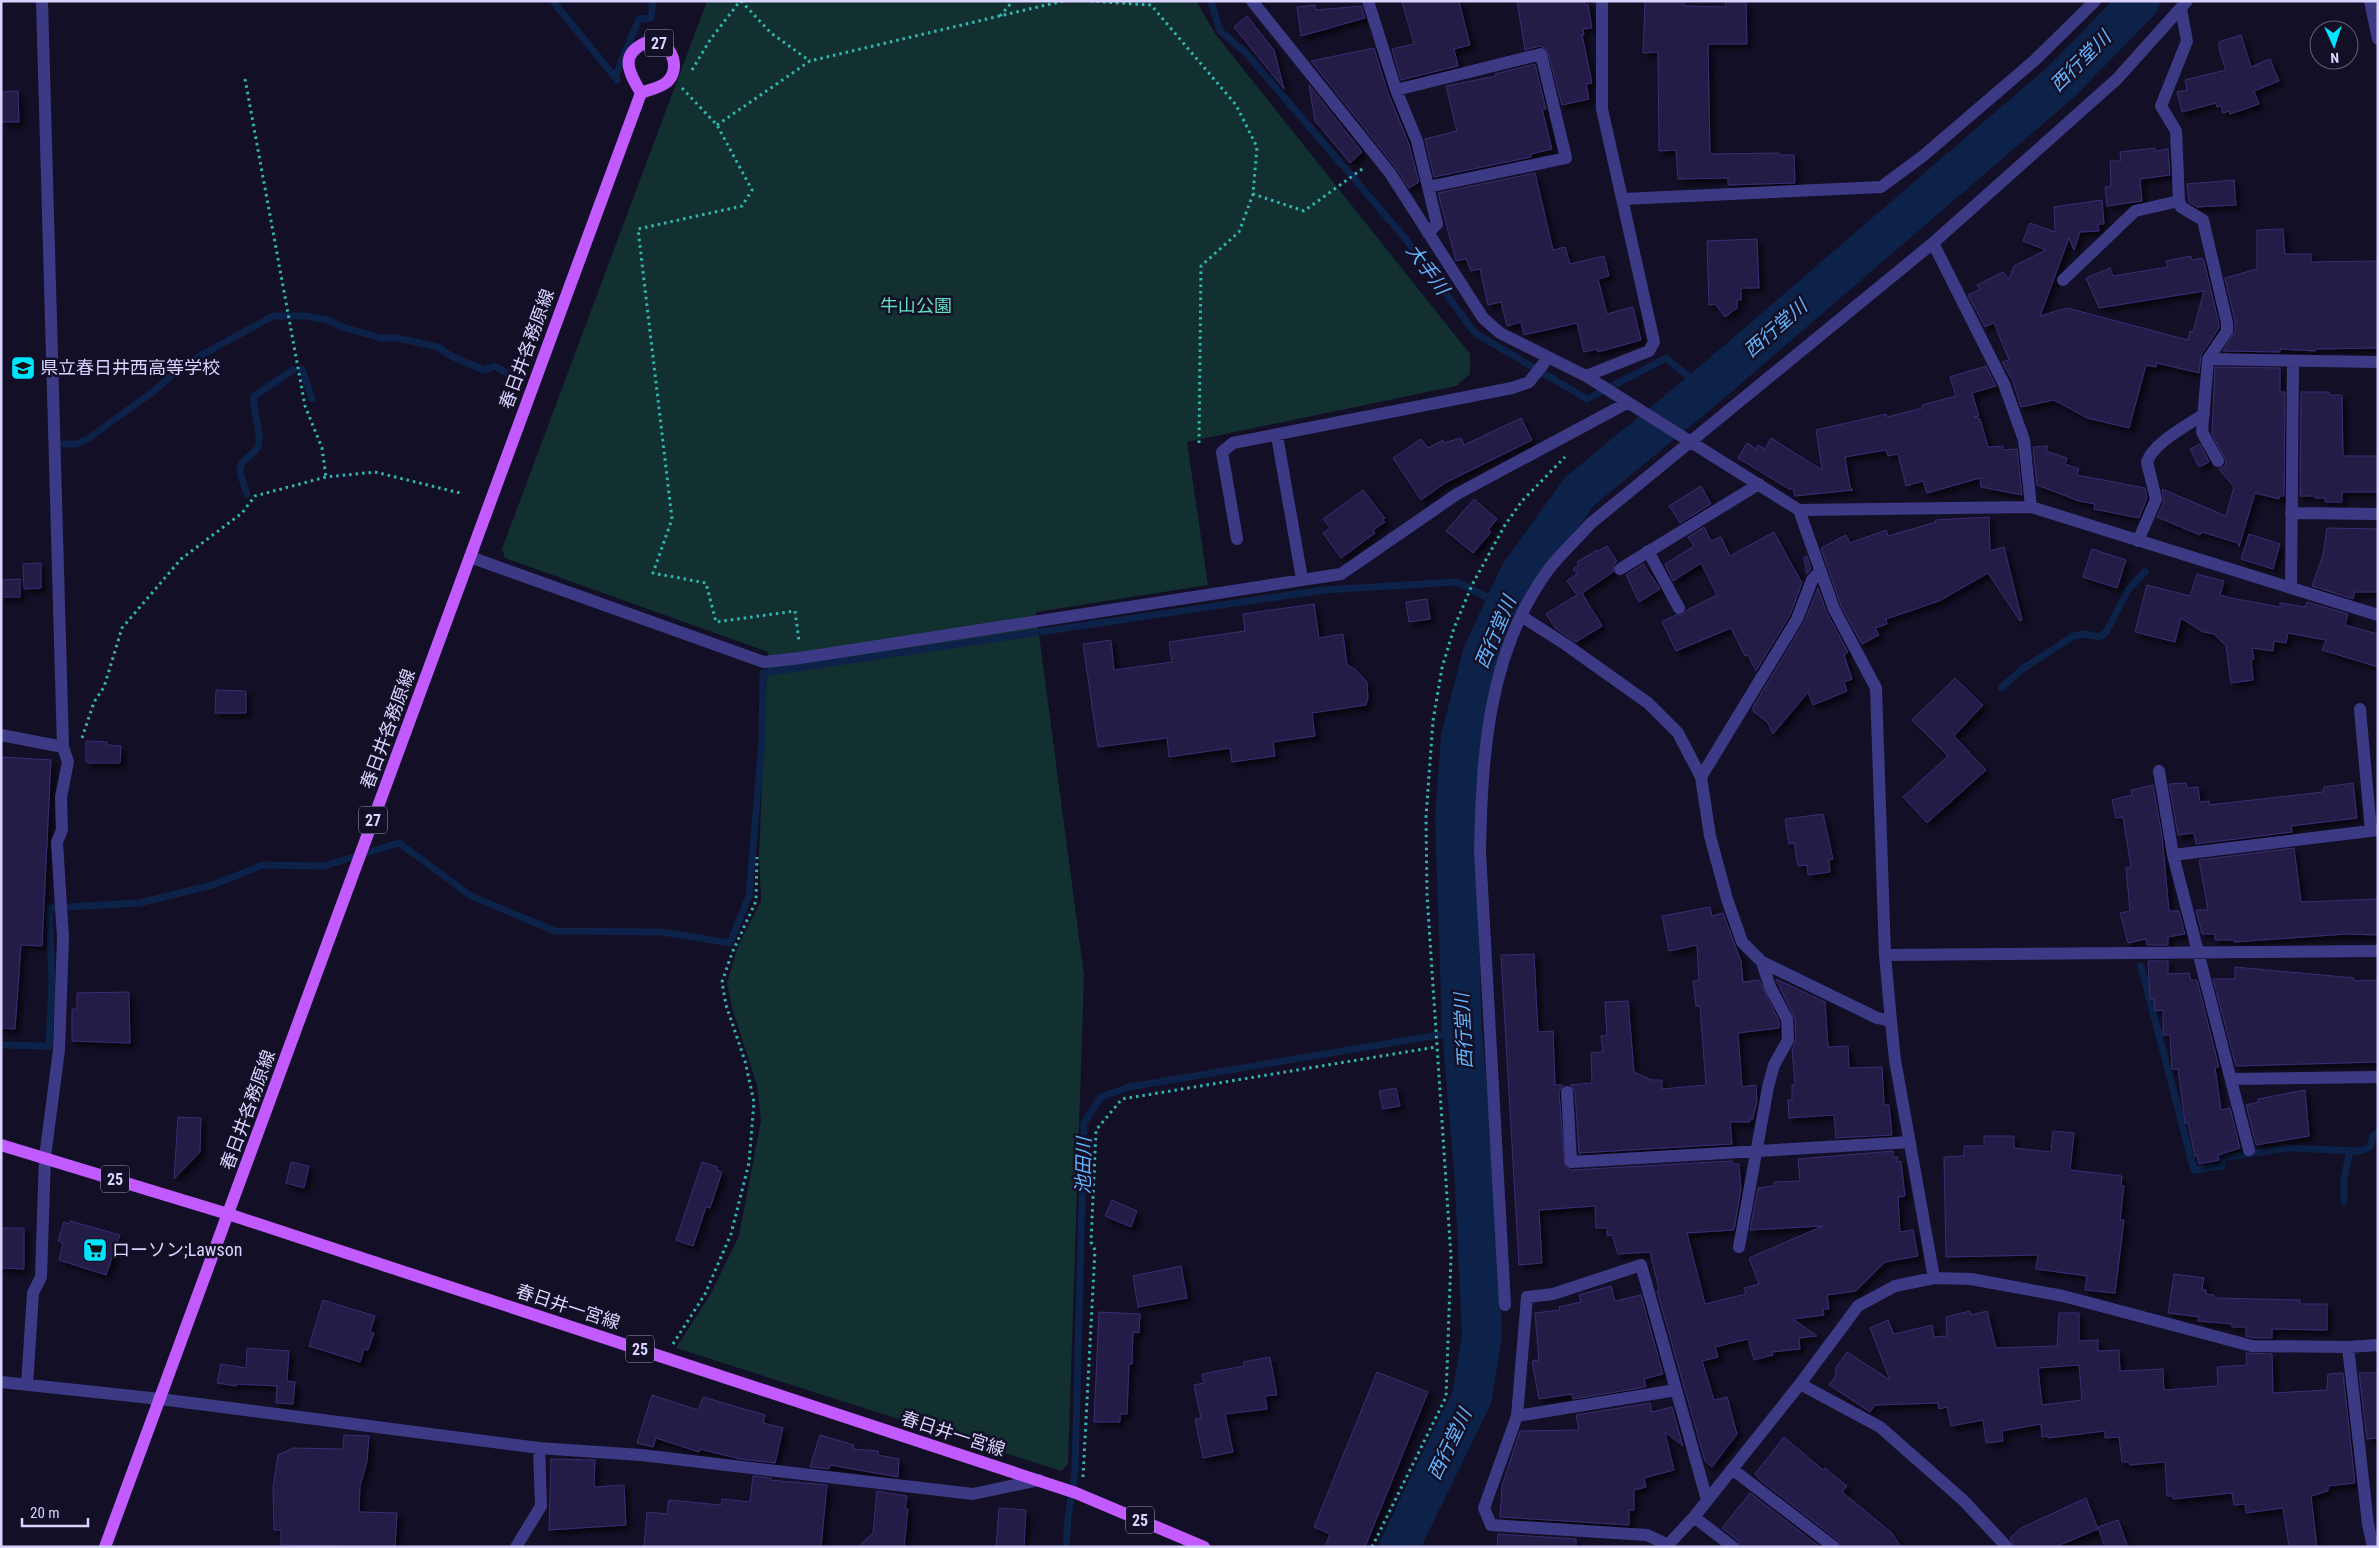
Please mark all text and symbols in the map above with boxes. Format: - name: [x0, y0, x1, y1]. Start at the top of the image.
- north arrow: [2309, 20, 2359, 70]
- water label: 西行堂川: [2045, 25, 2117, 96]
- road number: 27: [645, 29, 673, 56]
- text: N: [2330, 50, 2339, 66]
- water label: 大手川: [1402, 239, 1455, 301]
- street label: 春日井各務原線: [495, 286, 558, 412]
- water label: 西行堂川: [1739, 293, 1813, 362]
- park label: 牛山公園: [880, 295, 952, 316]
- school or university icon: 県立春日井西高等学校: [10, 355, 36, 381]
- place label: 県立春日井西高等学校: [40, 357, 220, 378]
- water label: 西行堂川: [1470, 591, 1522, 672]
- street label: 春日井各務原線: [356, 666, 419, 792]
- road number: 27: [359, 806, 387, 834]
- water label: 西行堂川: [1450, 990, 1477, 1070]
- street label: 春日井各務原線: [216, 1047, 279, 1173]
- water label: 池田川: [1072, 1135, 1096, 1195]
- road number: 25: [101, 1166, 129, 1192]
- supermarket icon: ローソン;Lawson: [82, 1237, 108, 1263]
- place label: ローソン;Lawson: [112, 1239, 243, 1260]
- street label: 春日井一宮線: [514, 1280, 623, 1333]
- road number: 25: [626, 1336, 654, 1362]
- water label: 西行堂川: [1422, 1403, 1477, 1483]
- street label: 春日井一宮線: [899, 1407, 1008, 1460]
- scale bar: [22, 1496, 89, 1528]
- text: 20 m: [30, 1504, 60, 1522]
- road number: 25: [1126, 1506, 1154, 1534]

